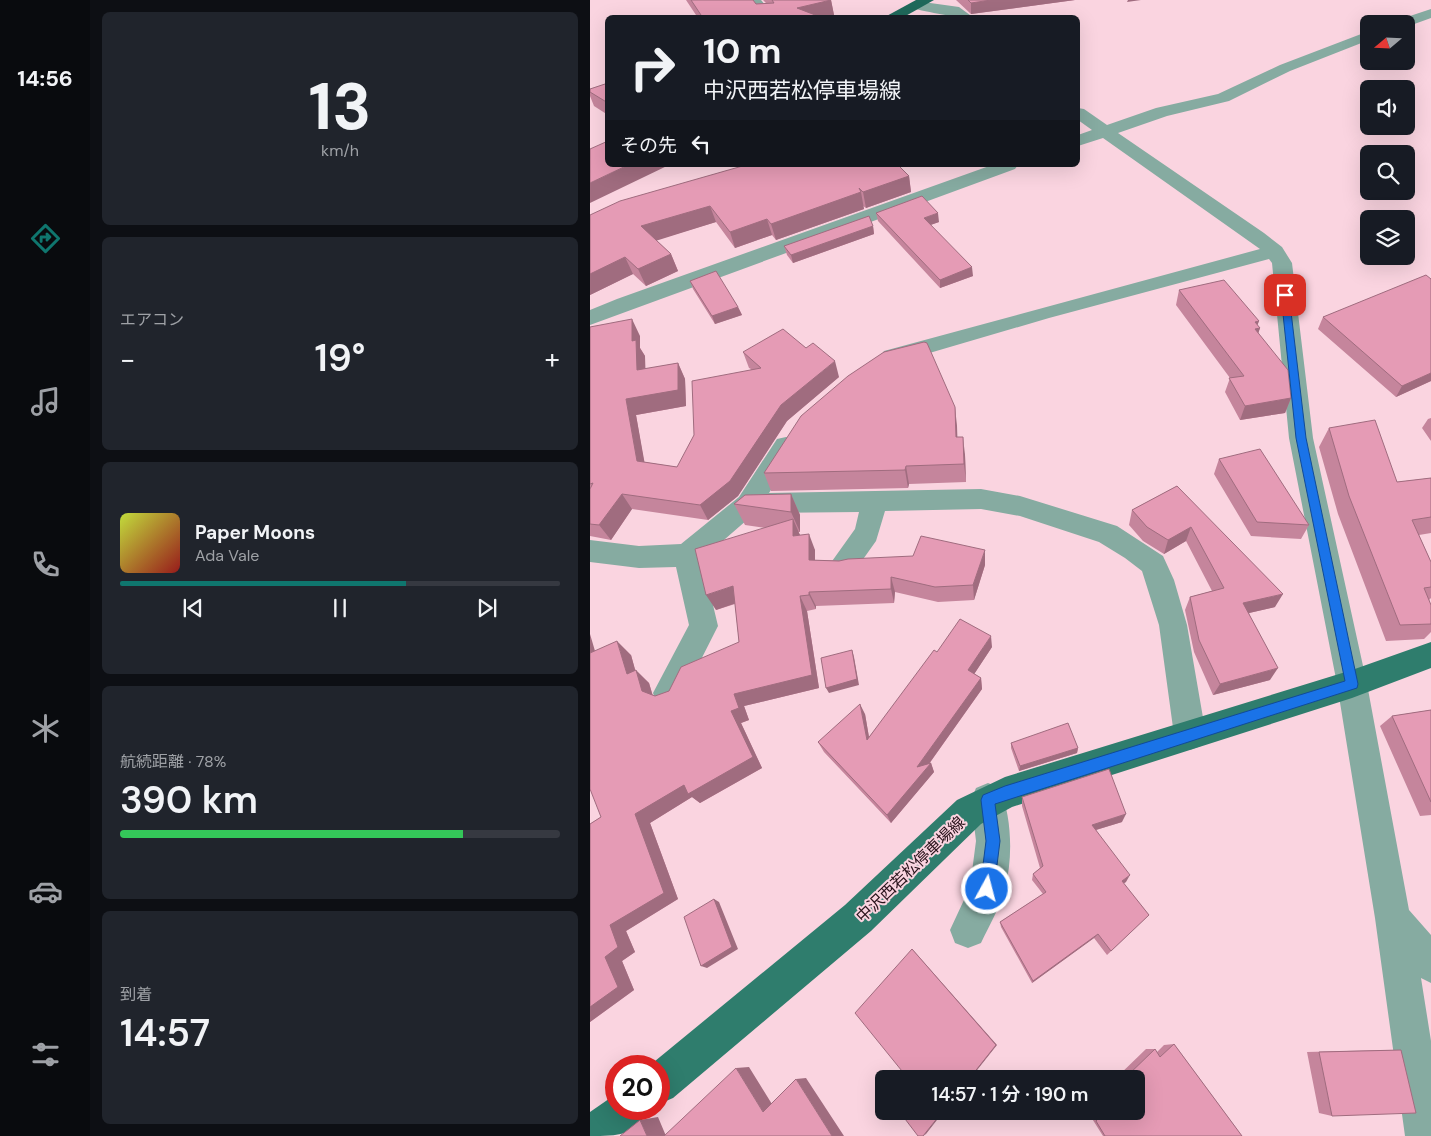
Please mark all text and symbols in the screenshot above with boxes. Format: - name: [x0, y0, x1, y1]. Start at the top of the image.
- north arrow: [1360, 15, 1415, 70]
- map controls: [1360, 15, 1415, 265]
- text: 10 m: [703, 28, 782, 74]
- icon: right: [620, 35, 685, 100]
- text: 14:56: [17, 64, 73, 93]
- text: 13: [309, 65, 371, 149]
- text: 中沢西若松停車場線: [703, 76, 901, 105]
- button: sound: [1360, 80, 1415, 135]
- icon: left: [687, 130, 715, 158]
- text: その先: [620, 133, 677, 158]
- text: km/h: [321, 140, 359, 161]
- button: search: [1360, 145, 1415, 200]
- button: layers: [1360, 210, 1415, 265]
- icon: directions: [28, 221, 63, 256]
- pin: [1264, 274, 1306, 316]
- icon: arrive: [1271, 281, 1299, 309]
- text: エアコン: [120, 309, 184, 330]
- text: 19°: [315, 333, 365, 383]
- text: −: [120, 341, 135, 378]
- text: +: [545, 341, 560, 378]
- icon: music: [28, 384, 63, 419]
- text: Paper Moons: [195, 520, 315, 545]
- text: Ada Vale: [195, 545, 259, 566]
- icon: phone: [28, 547, 63, 582]
- icon: previous: [179, 594, 207, 622]
- icon: pause: [326, 594, 354, 622]
- icon: next: [473, 594, 501, 622]
- icon: climate: [28, 711, 63, 746]
- text: 航続距離 · 78%: [120, 751, 226, 772]
- text: 390 km: [120, 775, 258, 825]
- street label: 中沢西若松停車場線: [851, 812, 969, 927]
- position arrow: [960, 862, 1012, 914]
- icon: car: [28, 874, 63, 909]
- text: 到着: [120, 984, 152, 1005]
- text: 14:57: [120, 1008, 210, 1058]
- icon: filters: [28, 1037, 63, 1072]
- speed limit sign: 20: [605, 1055, 670, 1120]
- text: 14:57 · 1 分 · 190 m: [932, 1082, 1088, 1107]

